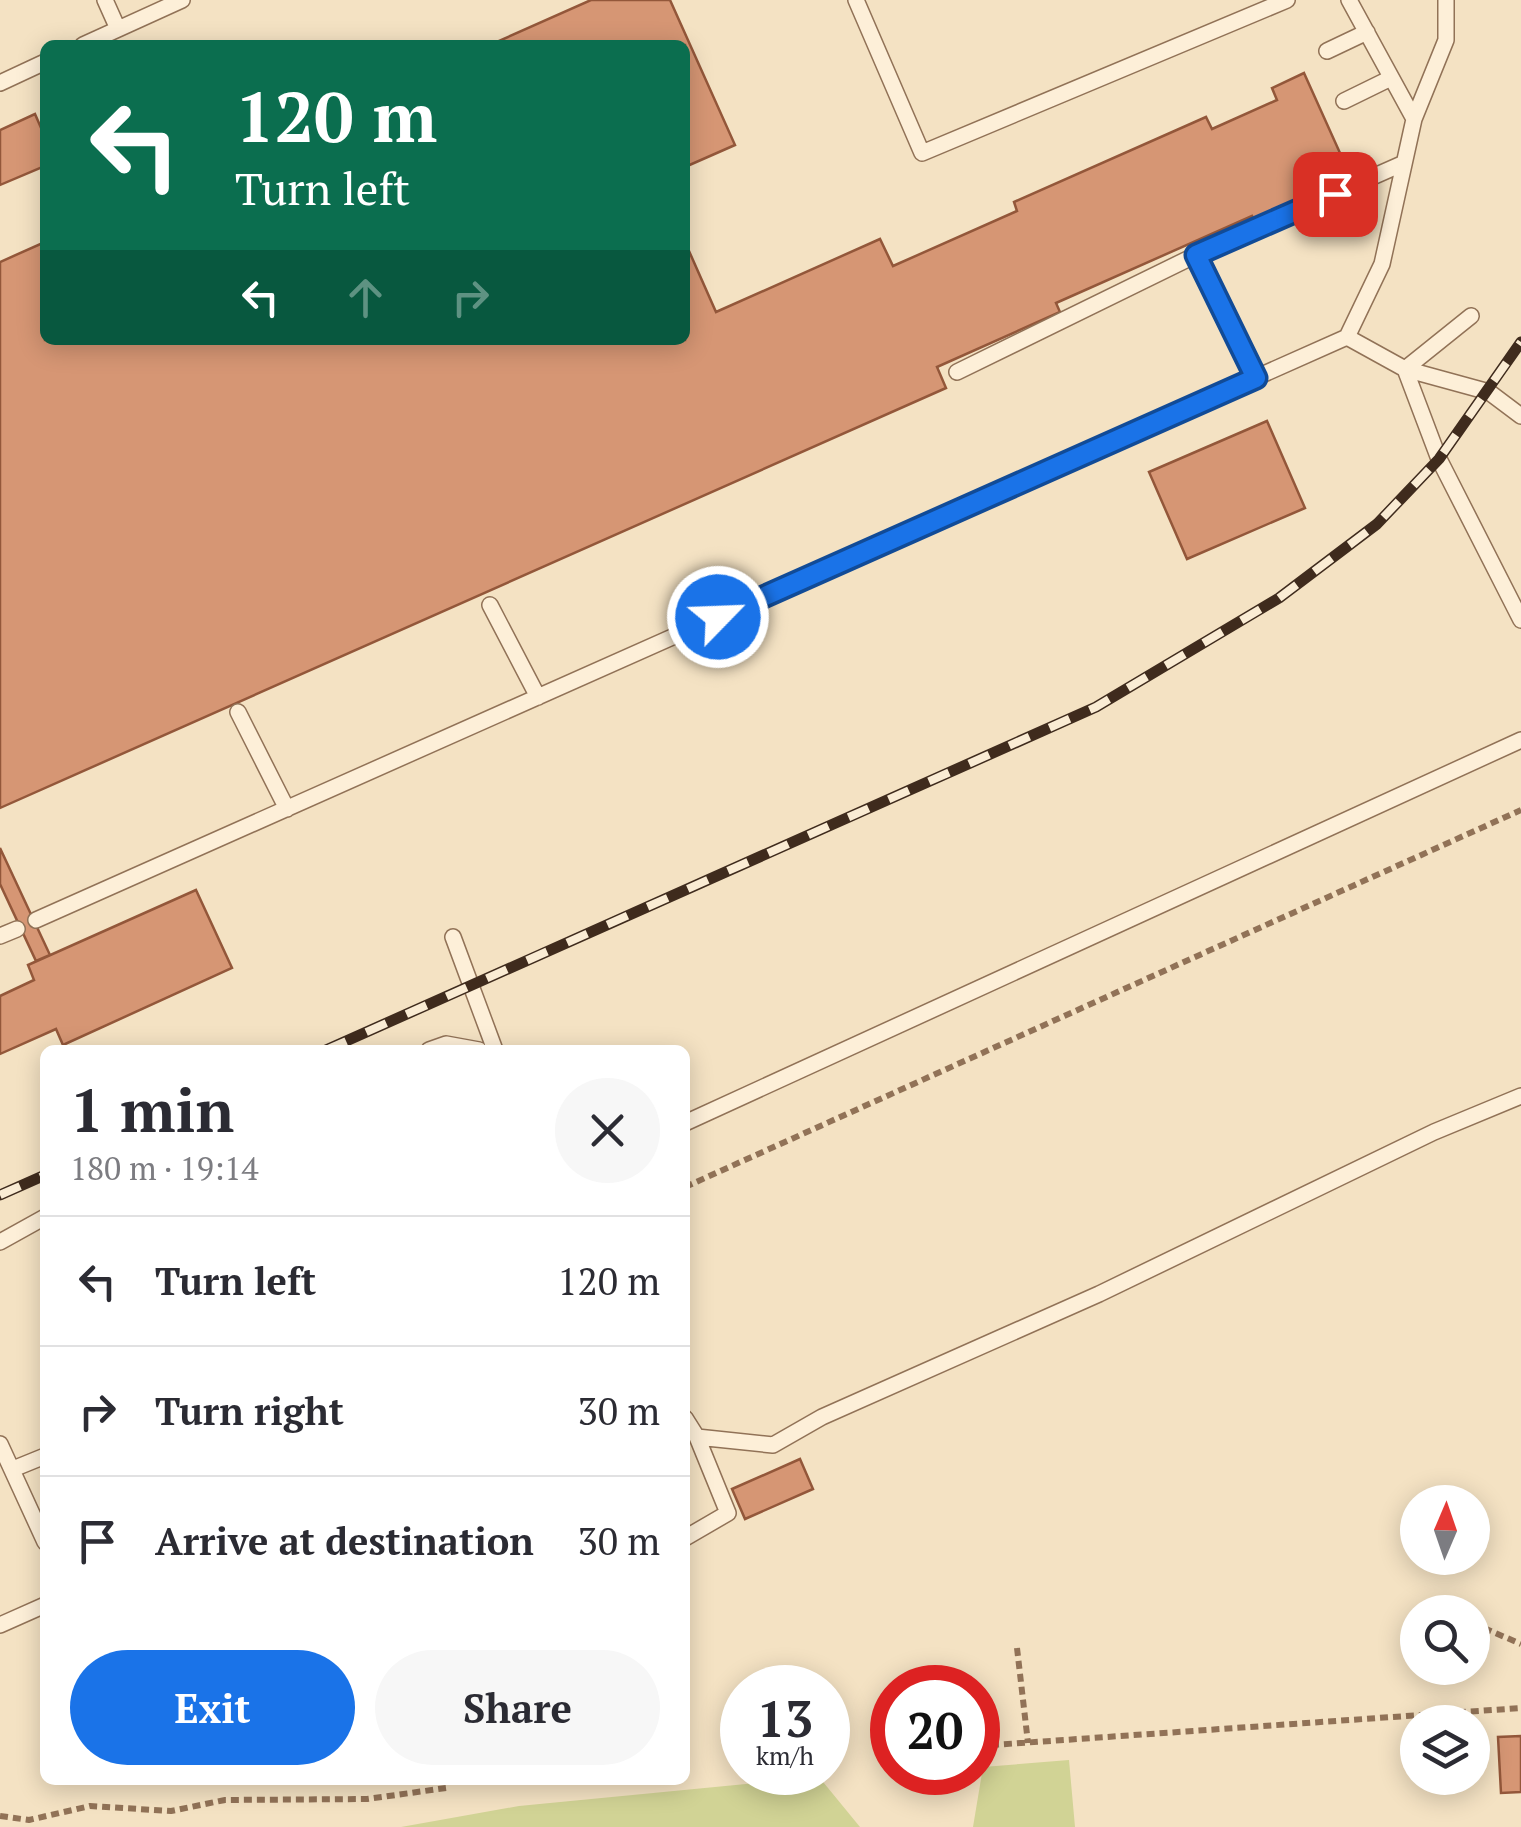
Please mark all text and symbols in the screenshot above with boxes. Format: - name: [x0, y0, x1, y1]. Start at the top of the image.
- text: 120 m: [235, 69, 437, 162]
- icon: left: [70, 80, 200, 210]
- pin: [1293, 152, 1378, 237]
- text: Turn left: [235, 158, 410, 218]
- icon: arrive: [1308, 167, 1363, 222]
- icon: left: [233, 270, 288, 325]
- icon: ahead: [338, 270, 393, 325]
- icon: right: [443, 270, 498, 325]
- position arrow: [666, 565, 770, 669]
- text: 1 min: [70, 1070, 234, 1149]
- button: close: [555, 1078, 660, 1183]
- text: 180 m · 19:14: [70, 1147, 258, 1189]
- icon: left: [70, 1254, 125, 1309]
- text: Turn left: [155, 1256, 316, 1306]
- text: 120 m: [557, 1256, 660, 1306]
- icon: right: [70, 1384, 125, 1439]
- text: Turn right: [155, 1386, 344, 1436]
- text: 30 m: [577, 1386, 660, 1436]
- north arrow: [1400, 1485, 1490, 1575]
- map controls: [1400, 1485, 1490, 1795]
- icon: arrive: [70, 1514, 125, 1569]
- text: Arrive at destination: [155, 1516, 534, 1566]
- text: 30 m: [577, 1516, 660, 1566]
- button: search: [1400, 1595, 1490, 1685]
- button: Exit: [70, 1650, 355, 1765]
- button: Share: [375, 1650, 660, 1765]
- speed limit sign: 20: [870, 1665, 1000, 1795]
- text: 13: [757, 1685, 813, 1751]
- button: layers: [1400, 1705, 1490, 1795]
- text: km/h: [756, 1739, 814, 1772]

